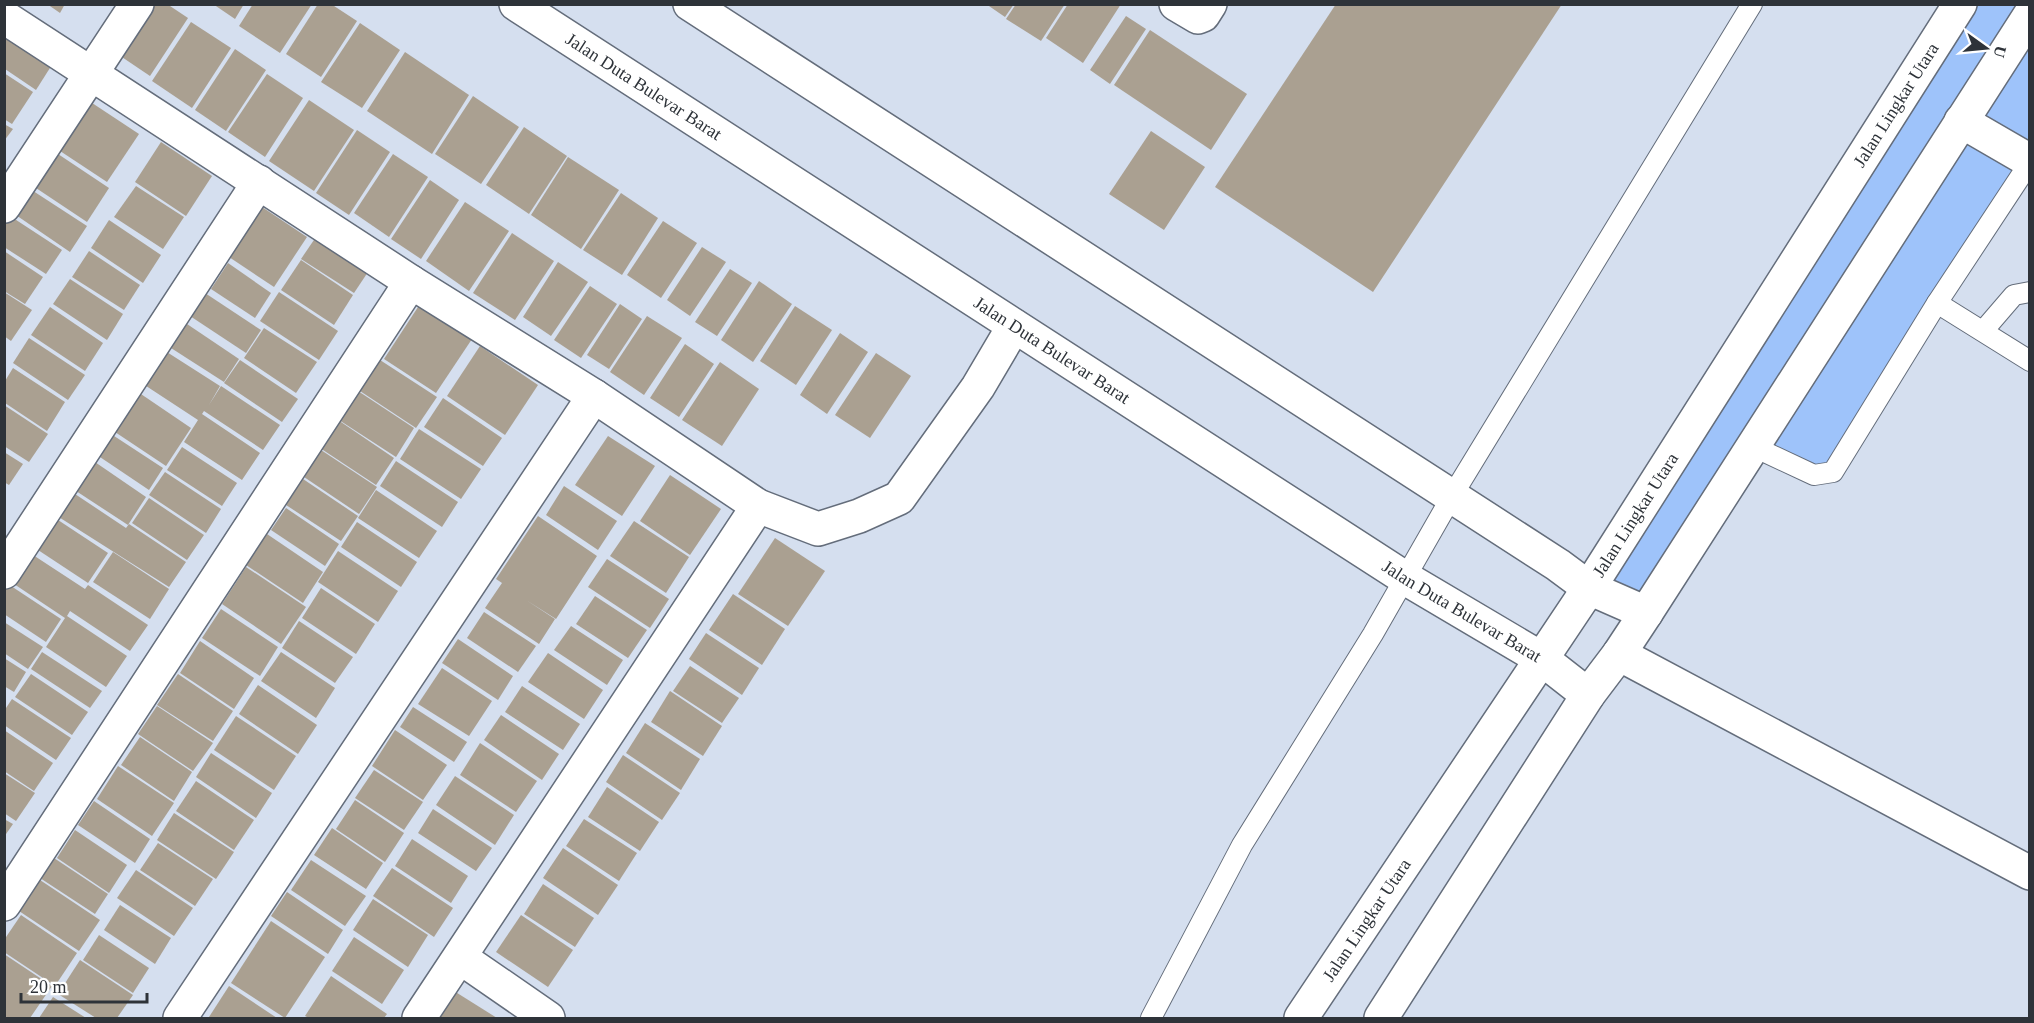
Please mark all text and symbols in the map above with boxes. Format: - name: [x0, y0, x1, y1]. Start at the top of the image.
- north arrow: [1956, 18, 2016, 78]
- street label: Jalan Duta Bulevar Barat: [562, 29, 725, 144]
- street label: Jalan Lingkar Utara: [1849, 39, 1943, 171]
- text: U: [1990, 44, 2010, 60]
- street label: Jalan Duta Bulevar Barat: [970, 292, 1134, 408]
- street label: Jalan Lingkar Utara: [1589, 449, 1682, 581]
- street label: Jalan Duta Bulevar Barat: [1379, 556, 1545, 666]
- street label: Jalan Lingkar Utara: [1319, 855, 1415, 985]
- scale bar: [21, 966, 147, 1004]
- text: 20 m: [30, 977, 67, 997]

